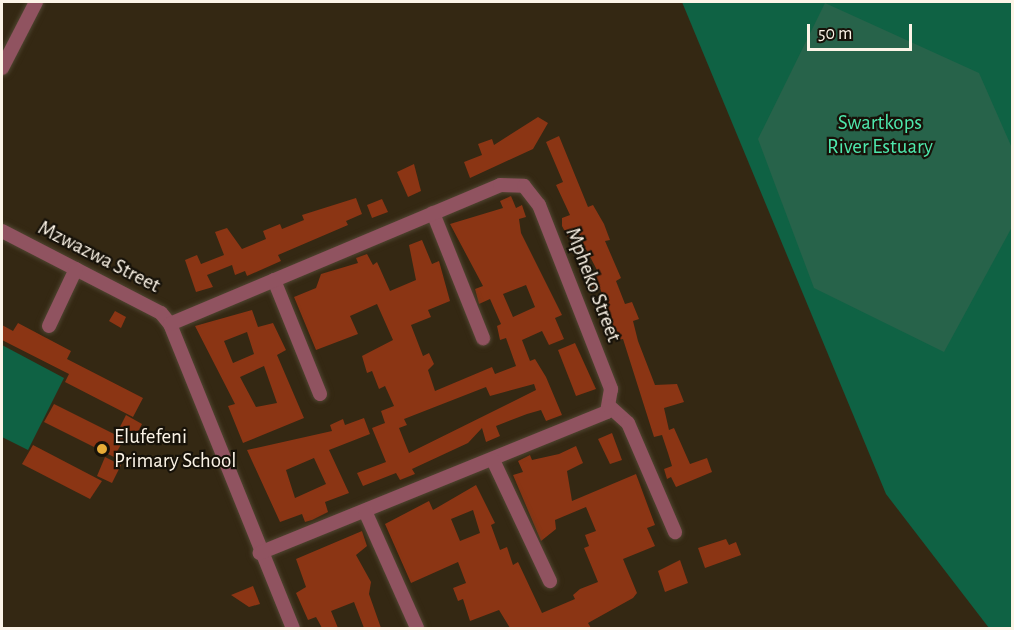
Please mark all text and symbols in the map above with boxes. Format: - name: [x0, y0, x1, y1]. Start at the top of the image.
- scale bar: [810, 12, 915, 50]
- text: 50 m: [818, 25, 852, 43]
- park label: Swartkops River Estuary: [827, 110, 933, 160]
- street label: Mzwazwa Street: [34, 215, 164, 299]
- street label: Mpheko Street: [560, 224, 626, 346]
- place label: Elufefeni Primary School: [114, 424, 237, 474]
- marker: Elufefeni Primary School: [95, 442, 109, 456]

